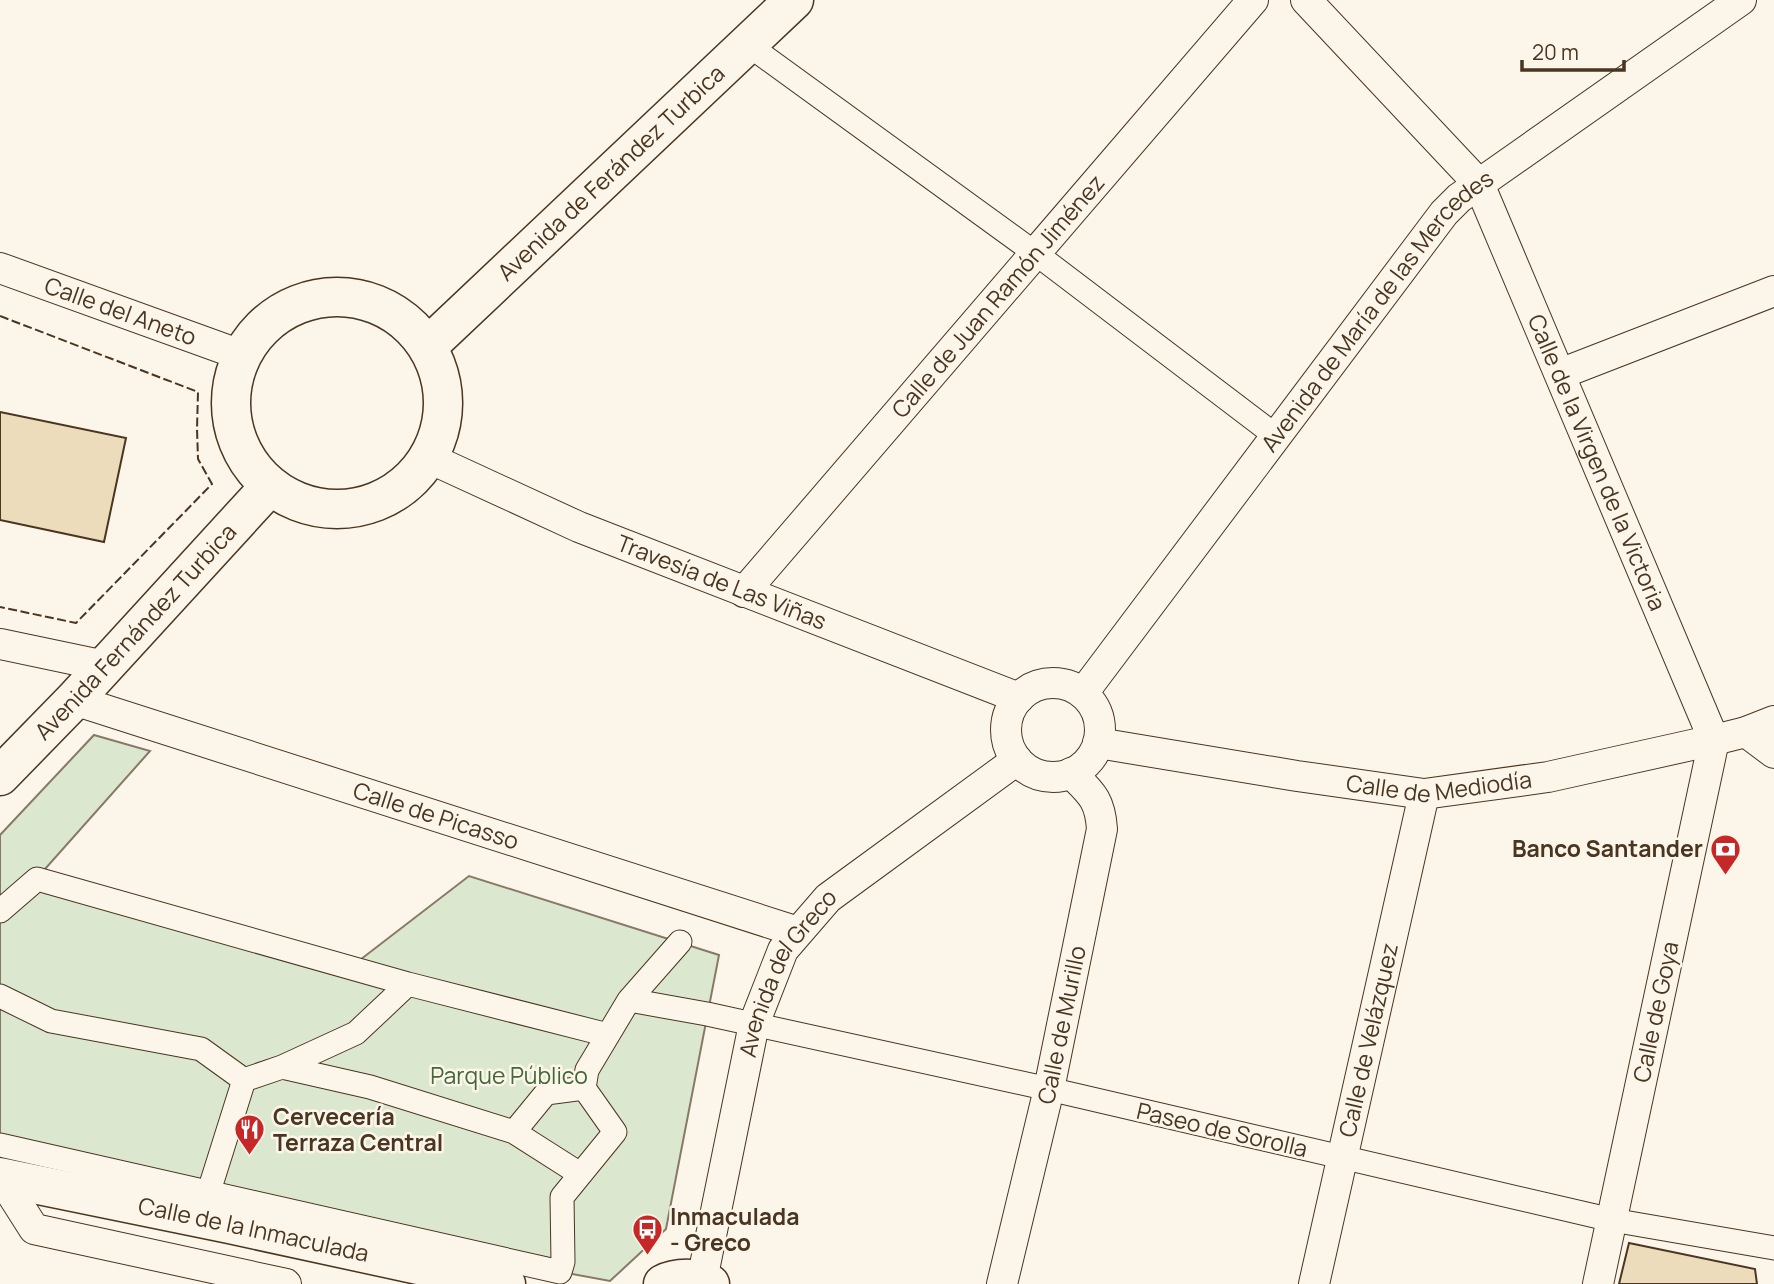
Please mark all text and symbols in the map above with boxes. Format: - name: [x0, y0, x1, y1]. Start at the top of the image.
- scale bar: [1522, 28, 1624, 72]
- text: 20 m: [1532, 38, 1579, 66]
- street label: Avenida de Ferández Turbica: [490, 57, 731, 287]
- street label: Avenida de María de las Mercedes: [1253, 162, 1499, 458]
- street label: Calle de Juan Ramón Jiménez: [884, 167, 1111, 424]
- street label: Calle del Aneto: [40, 268, 201, 353]
- street label: Calle de la Virgen de la Victoria: [1521, 309, 1675, 615]
- street label: Avenida Fernández Turbica: [27, 516, 243, 746]
- street label: Travesía de Las Viñas: [612, 526, 831, 637]
- street label: Calle de Mediodía: [1344, 762, 1534, 810]
- street label: Calle de Picasso: [349, 773, 523, 857]
- place label: Banco Santander: [1512, 832, 1703, 864]
- bank icon: Banco Santander: [1709, 832, 1743, 876]
- street label: Avenida del Greco: [731, 880, 842, 1060]
- street label: Calle de Goya: [1624, 938, 1686, 1085]
- street label: Calle de Velázquez: [1330, 940, 1405, 1140]
- street label: Calle de Murillo: [1029, 943, 1093, 1107]
- park label: Parque Público: [430, 1059, 588, 1091]
- street label: Paseo de Sorolla: [1134, 1094, 1311, 1164]
- place label: Cervecería Terraza Central: [273, 1100, 443, 1158]
- restaurant icon: Cervecería Terraza Central: [233, 1113, 267, 1157]
- street label: Calle de la Inmaculada: [136, 1189, 372, 1269]
- place label: Inmaculada - Greco: [670, 1200, 800, 1258]
- bus stop icon: Inmaculada - Greco: [630, 1213, 664, 1257]

